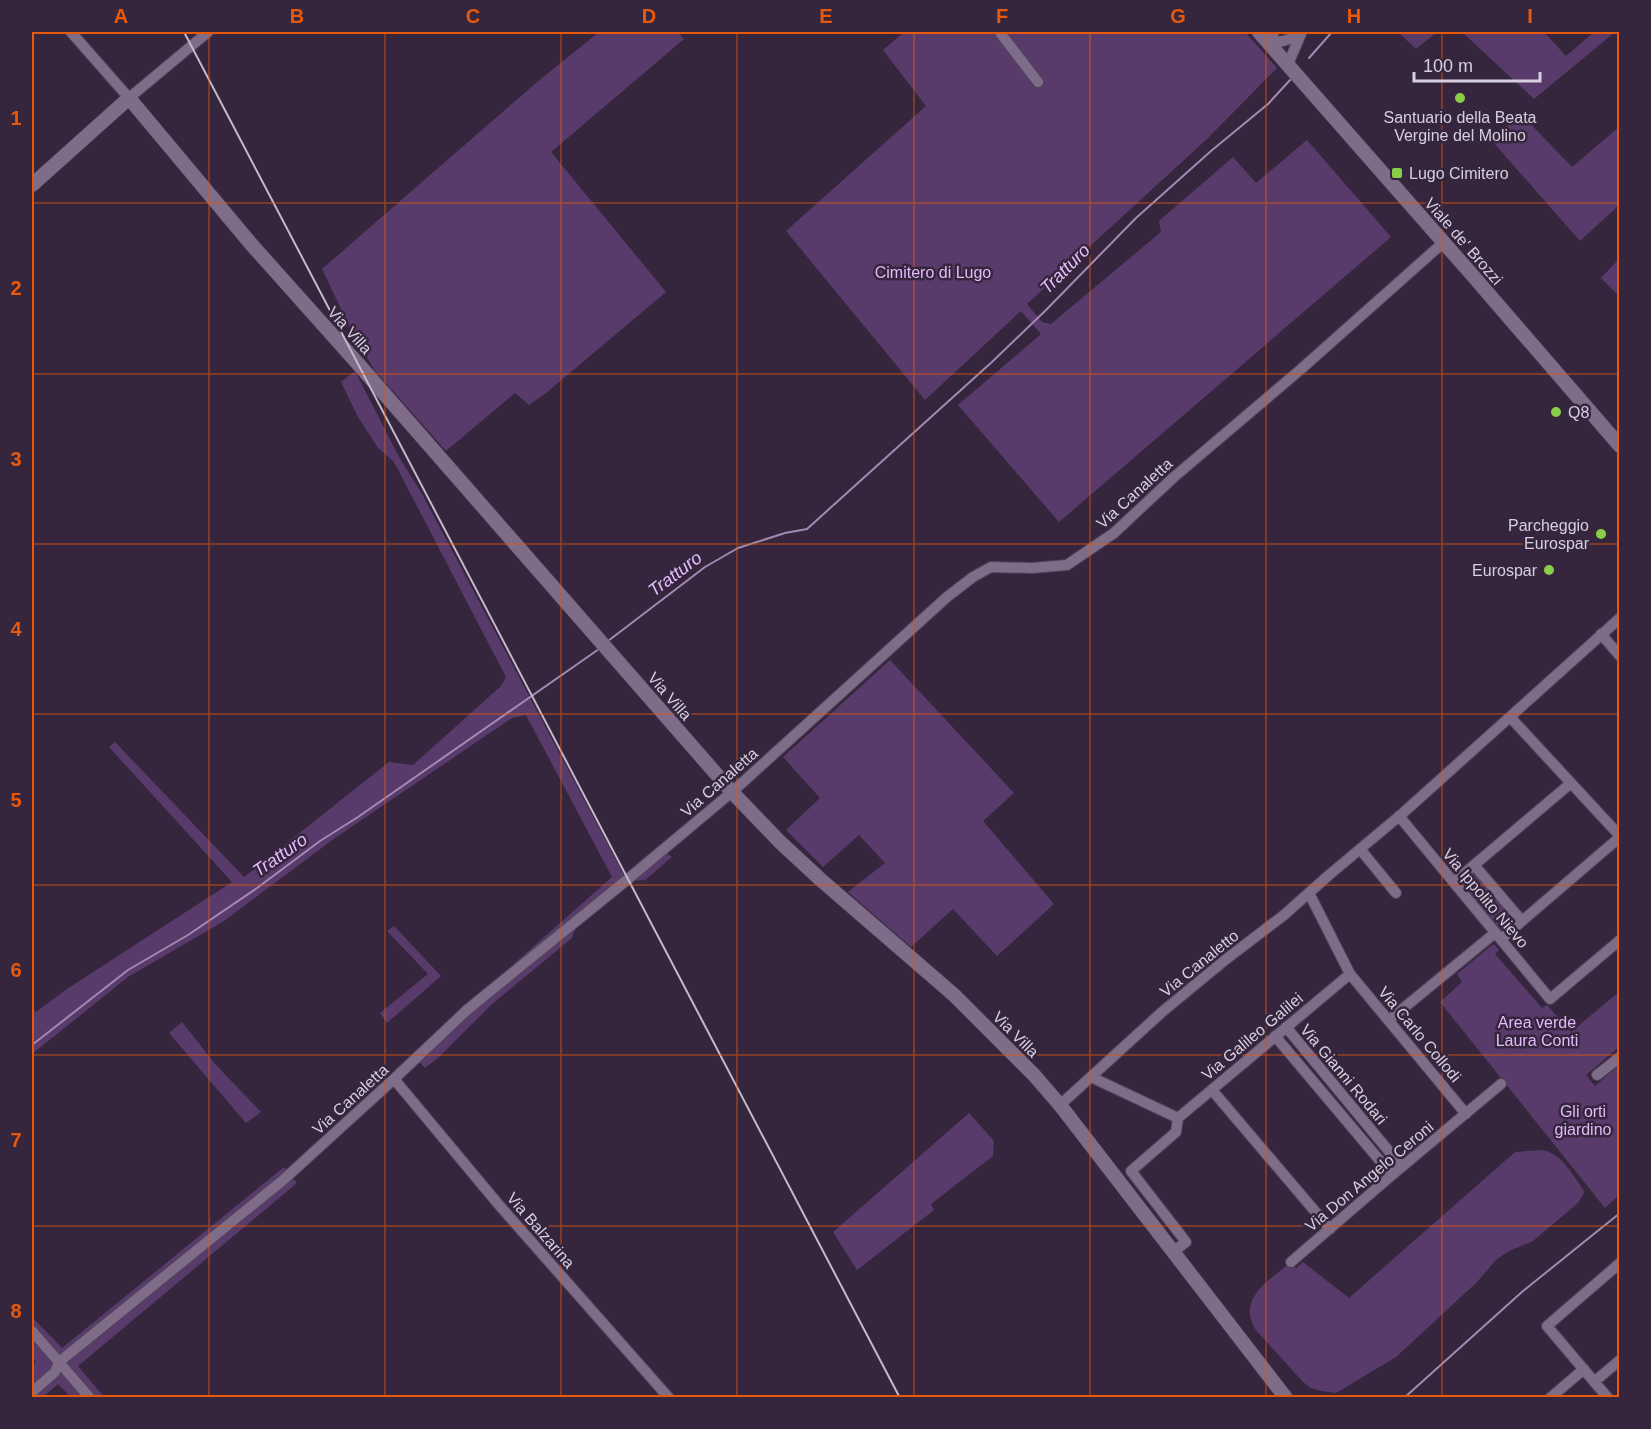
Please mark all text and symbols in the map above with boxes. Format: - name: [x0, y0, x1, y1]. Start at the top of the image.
- text: A: [114, 5, 128, 27]
- text: B: [290, 5, 304, 27]
- text: C: [466, 5, 480, 27]
- text: D: [642, 5, 656, 27]
- text: E: [819, 5, 833, 27]
- text: F: [996, 5, 1008, 27]
- text: G: [1170, 5, 1186, 27]
- text: H: [1347, 5, 1361, 27]
- text: I: [1527, 5, 1533, 27]
- scale bar: [1414, 45, 1540, 83]
- text: 100 m: [1423, 56, 1473, 76]
- marker: Santuario della Beata Vergine del Molino: [1453, 91, 1467, 105]
- text: 1: [10, 107, 22, 129]
- place label: Santuario della Beata Vergine del Molino: [1384, 109, 1537, 144]
- place label: Lugo Cimitero: [1409, 165, 1509, 182]
- marker: Lugo Cimitero: [1390, 166, 1404, 180]
- street label: Viale de' Brozzi: [1421, 194, 1506, 288]
- water label: Tratturo: [1036, 240, 1094, 298]
- park label: Cimitero di Lugo: [875, 264, 991, 281]
- text: 2: [10, 277, 22, 299]
- street label: Via Villa: [324, 303, 375, 357]
- place label: Q8: [1568, 404, 1589, 421]
- marker: Q8: [1549, 405, 1563, 419]
- text: 3: [10, 448, 22, 470]
- street label: Via Canaletta: [1093, 455, 1176, 532]
- place label: Parcheggio Eurospar: [1508, 517, 1590, 552]
- marker: Parcheggio Eurospar: [1594, 527, 1608, 541]
- water label: Tratturo: [644, 547, 706, 601]
- place label: Eurospar: [1472, 562, 1538, 579]
- marker: Eurospar: [1542, 563, 1556, 577]
- text: 4: [10, 618, 22, 640]
- street label: Via Villa: [644, 669, 695, 724]
- street label: Via Canaletta: [678, 744, 761, 820]
- text: 5: [10, 789, 22, 811]
- water label: Tratturo: [249, 829, 311, 881]
- street label: Via Ippolito Nievo: [1439, 845, 1532, 951]
- street label: Via Canaletto: [1157, 927, 1242, 1000]
- text: 6: [10, 959, 22, 981]
- street label: Via Carlo Collodi: [1375, 983, 1464, 1085]
- street label: Via Galileo Galilei: [1199, 989, 1306, 1083]
- street label: Via Villa: [989, 1008, 1042, 1061]
- park label: Area verde Laura Conti: [1496, 1014, 1578, 1049]
- street label: Via Gianni Rodari: [1297, 1021, 1390, 1128]
- street label: Via Canaletta: [309, 1061, 392, 1138]
- park label: Gli orti giardino: [1555, 1103, 1612, 1138]
- street label: Via Don Angelo Ceroni: [1302, 1118, 1437, 1235]
- text: 7: [10, 1129, 22, 1151]
- street label: Via Balzarina: [503, 1189, 578, 1271]
- text: 8: [10, 1300, 22, 1322]

